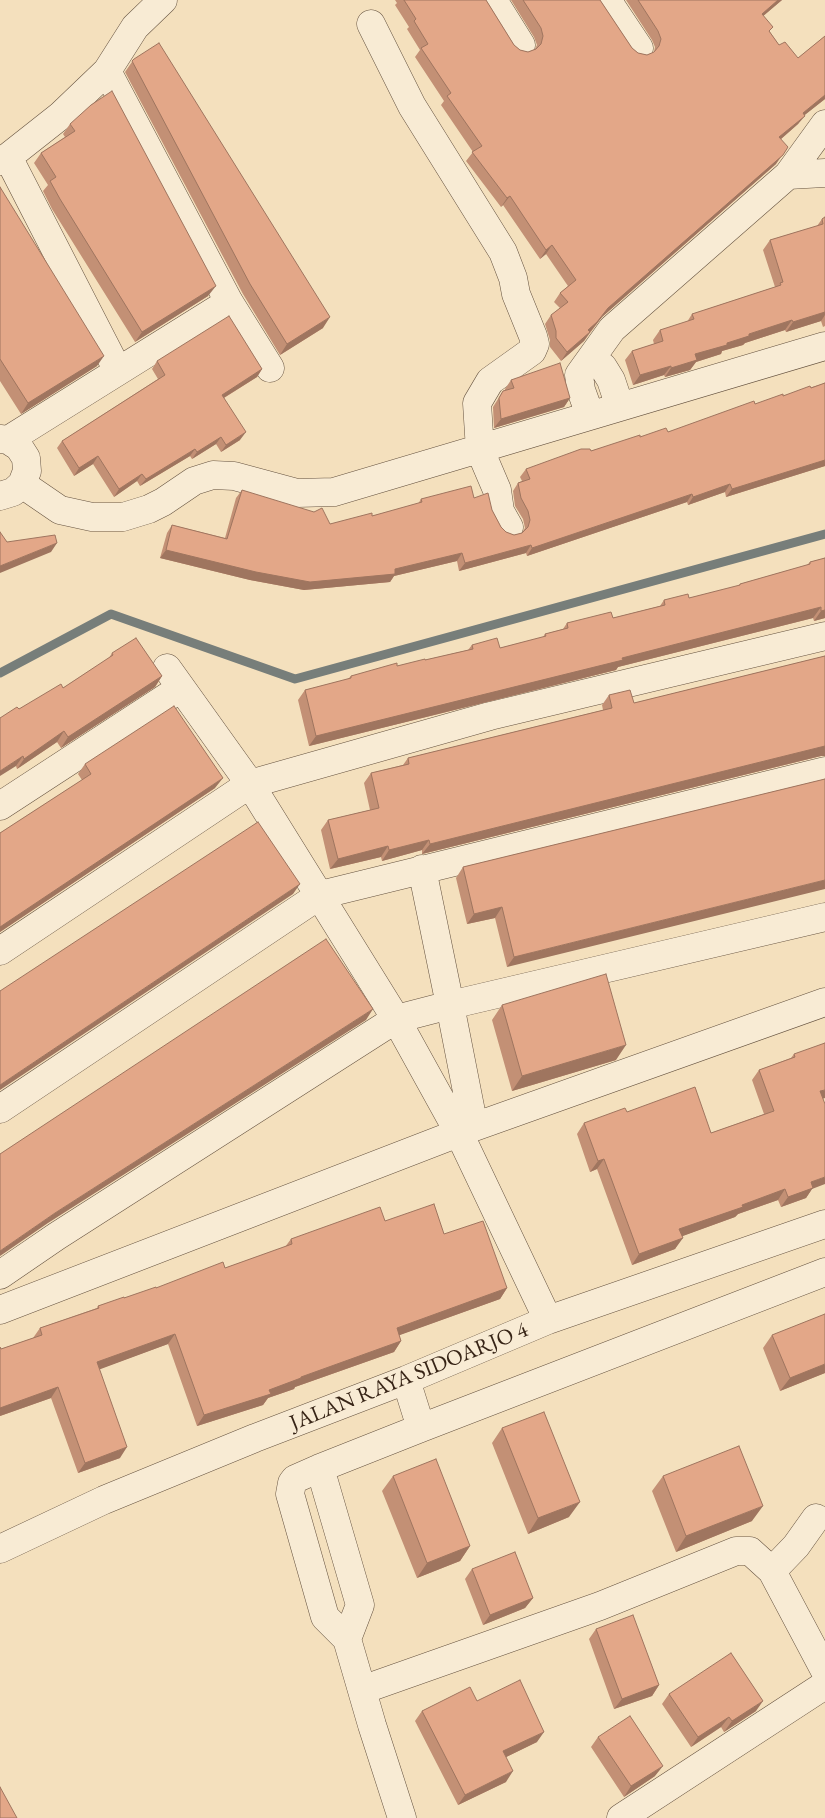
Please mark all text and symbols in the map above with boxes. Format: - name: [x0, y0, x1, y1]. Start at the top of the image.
- street label: JALAN RAYA SIDOARJO 4: [286, 1317, 532, 1437]

